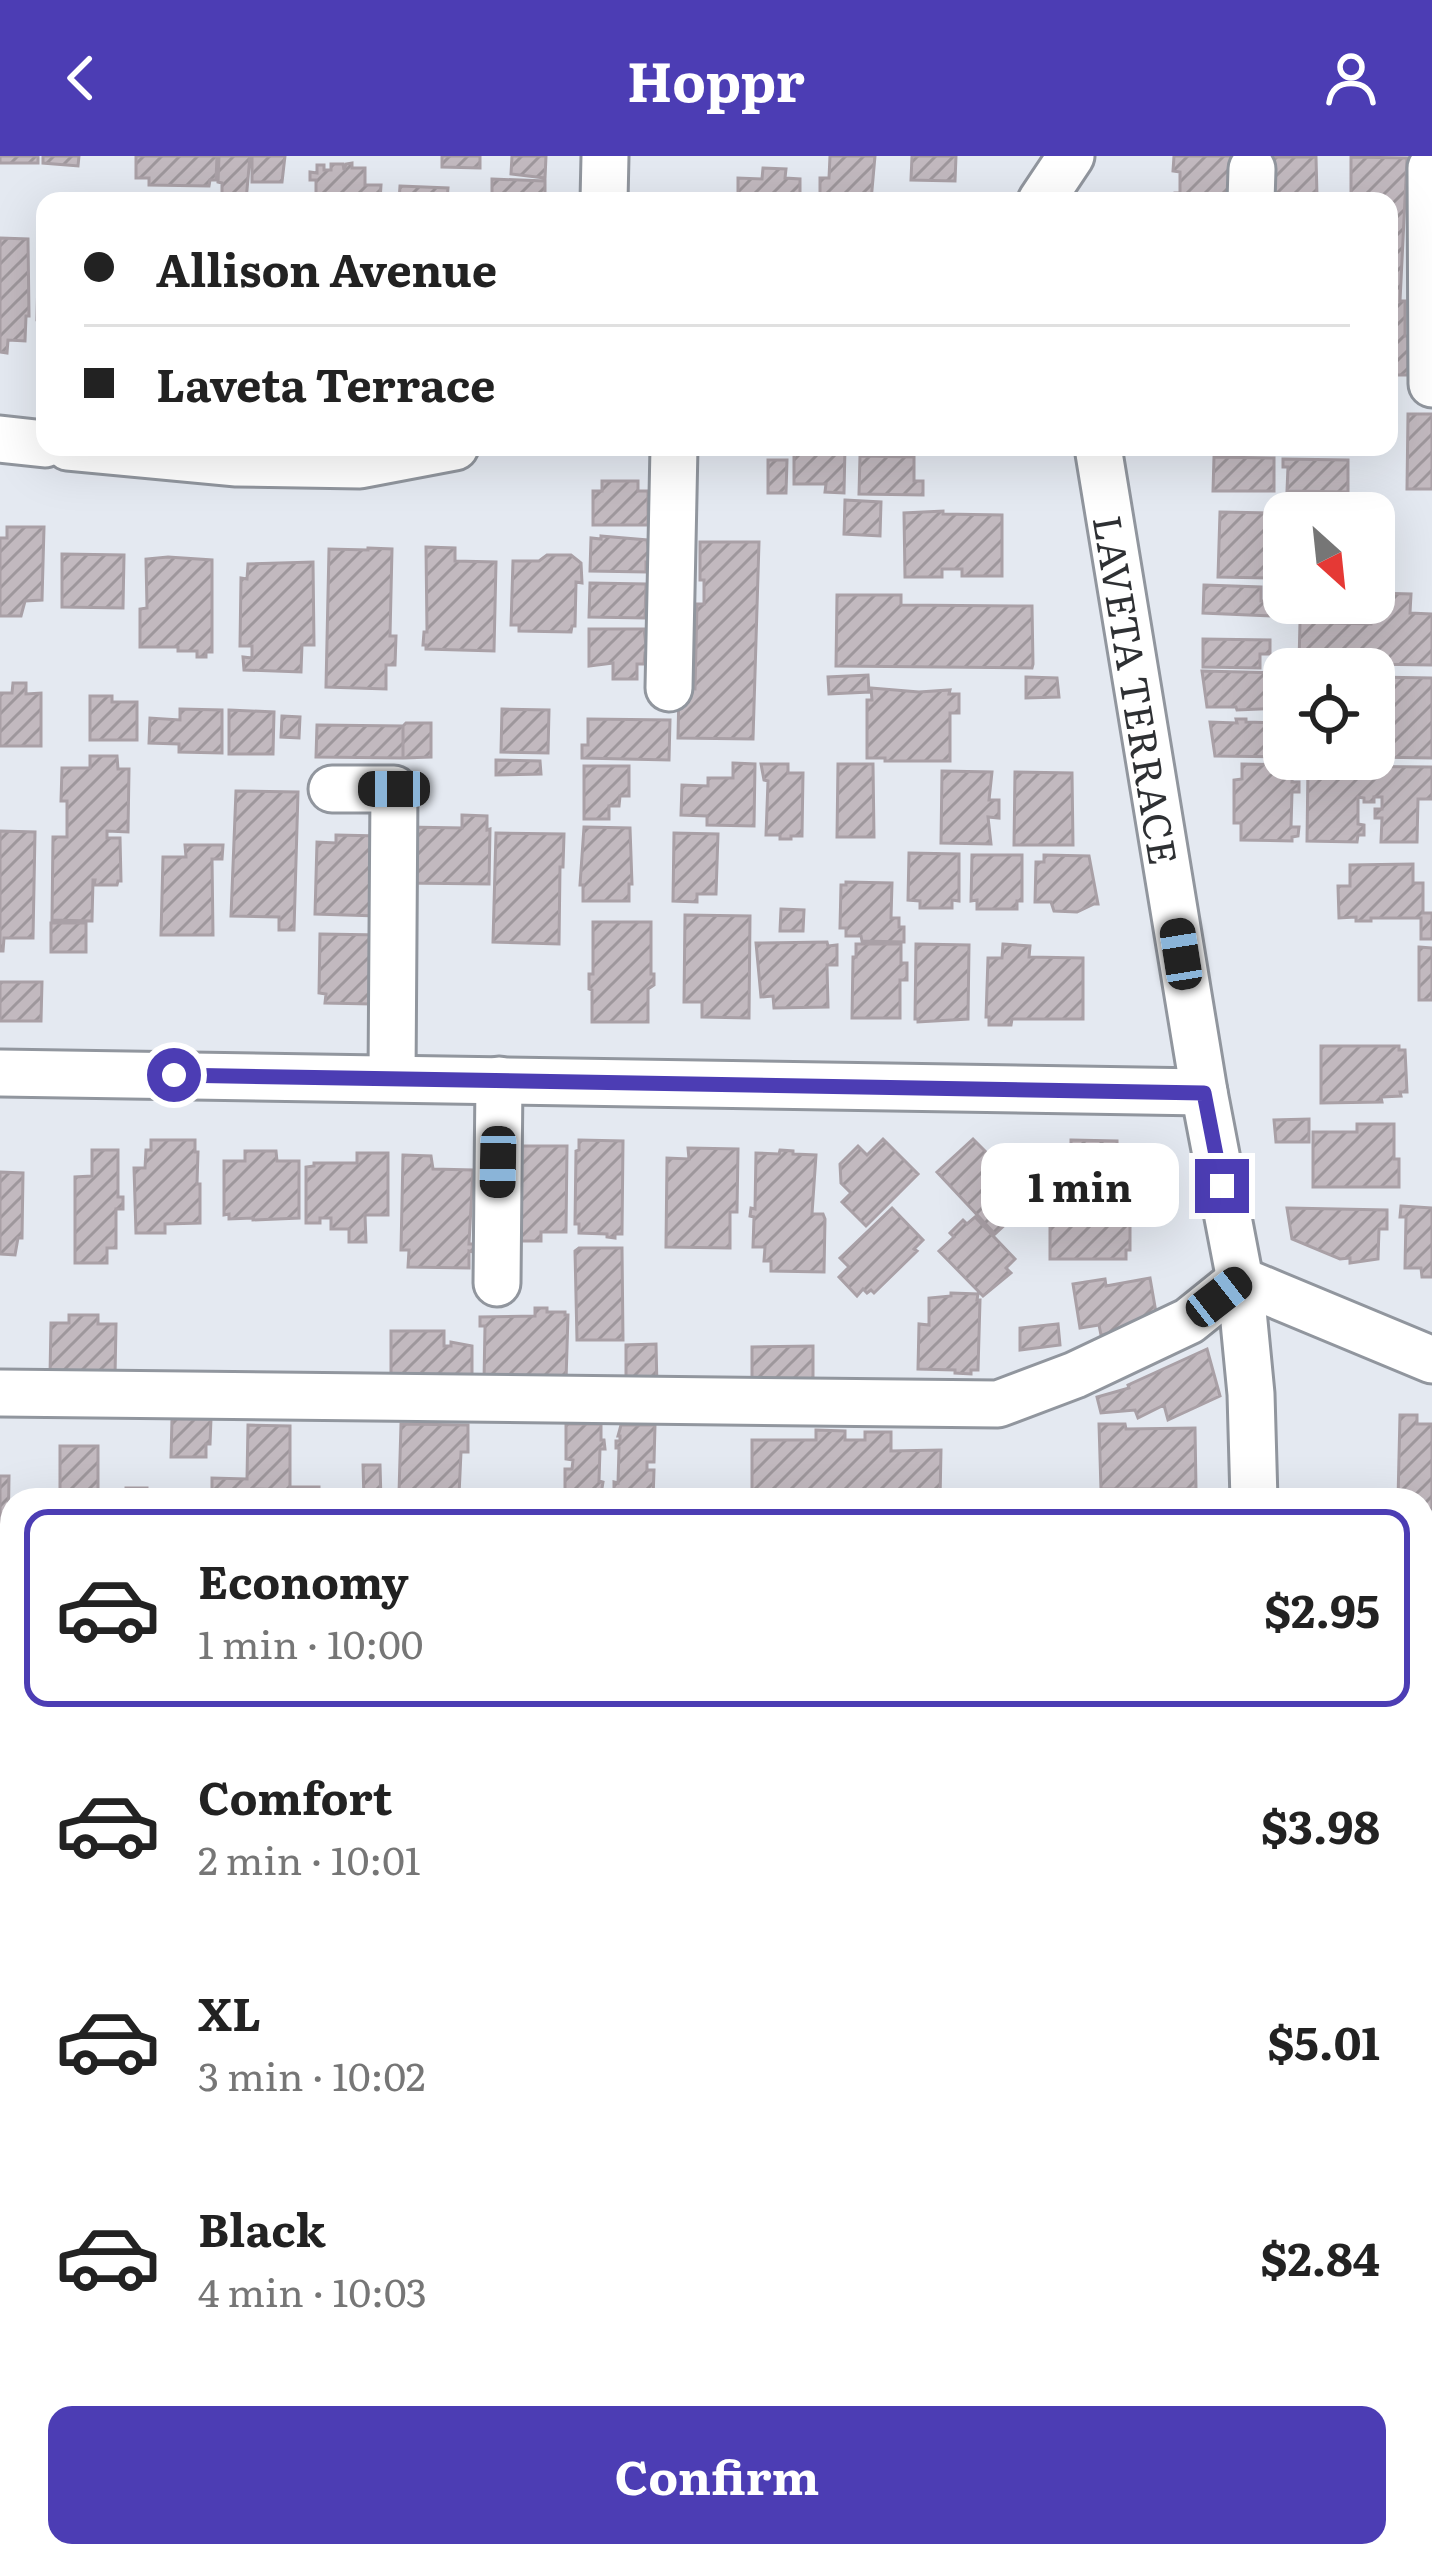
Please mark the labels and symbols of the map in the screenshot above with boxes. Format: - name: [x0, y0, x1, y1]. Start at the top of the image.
- north arrow: [1263, 492, 1395, 624]
- street label: LAVETA TERRACE: [1081, 511, 1195, 869]
- car: [358, 771, 430, 807]
- car: [1158, 916, 1204, 992]
- route start: [147, 1048, 201, 1102]
- car: [479, 1126, 517, 1198]
- callout: 1 min: [982, 1144, 1180, 1228]
- route end: [1195, 1159, 1249, 1213]
- car: [1180, 1261, 1258, 1333]

